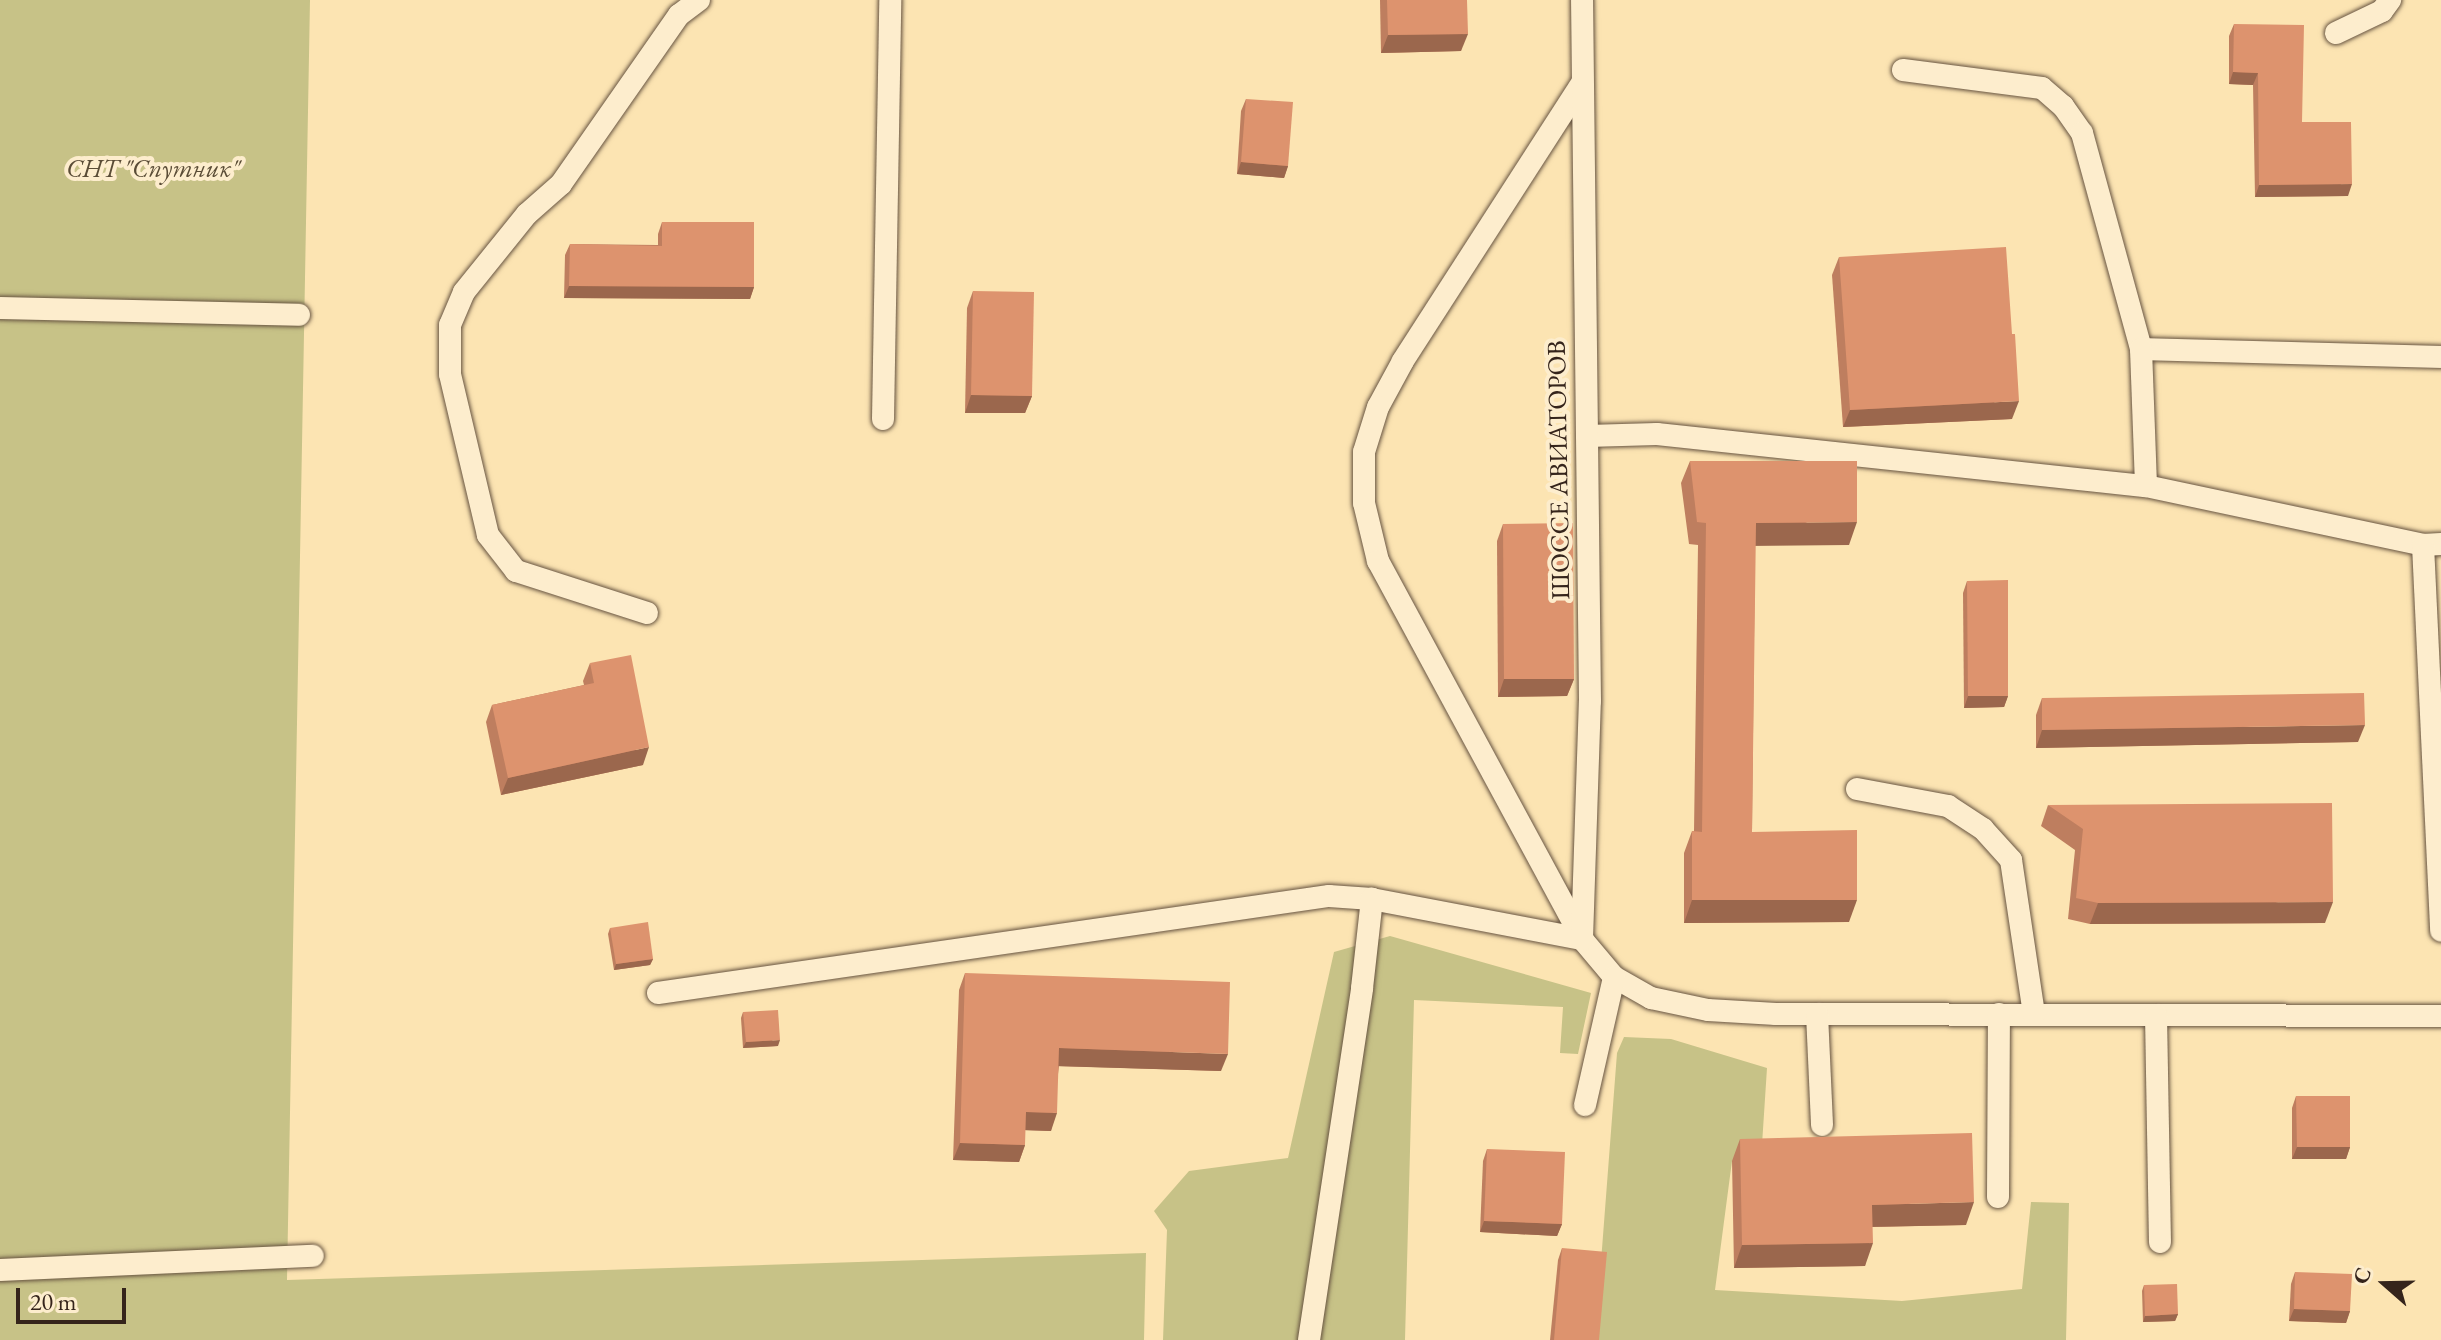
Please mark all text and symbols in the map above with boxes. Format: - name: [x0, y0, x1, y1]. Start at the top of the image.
- park label: СНТ "Спутник": [66, 153, 240, 185]
- street label: ШОССЕ АВИАТОРОВ: [1541, 340, 1577, 600]
- north arrow: [2345, 1244, 2425, 1324]
- text: С: [2346, 1263, 2378, 1288]
- scale bar: [20, 1272, 130, 1322]
- text: 20 m: [30, 1286, 77, 1317]

